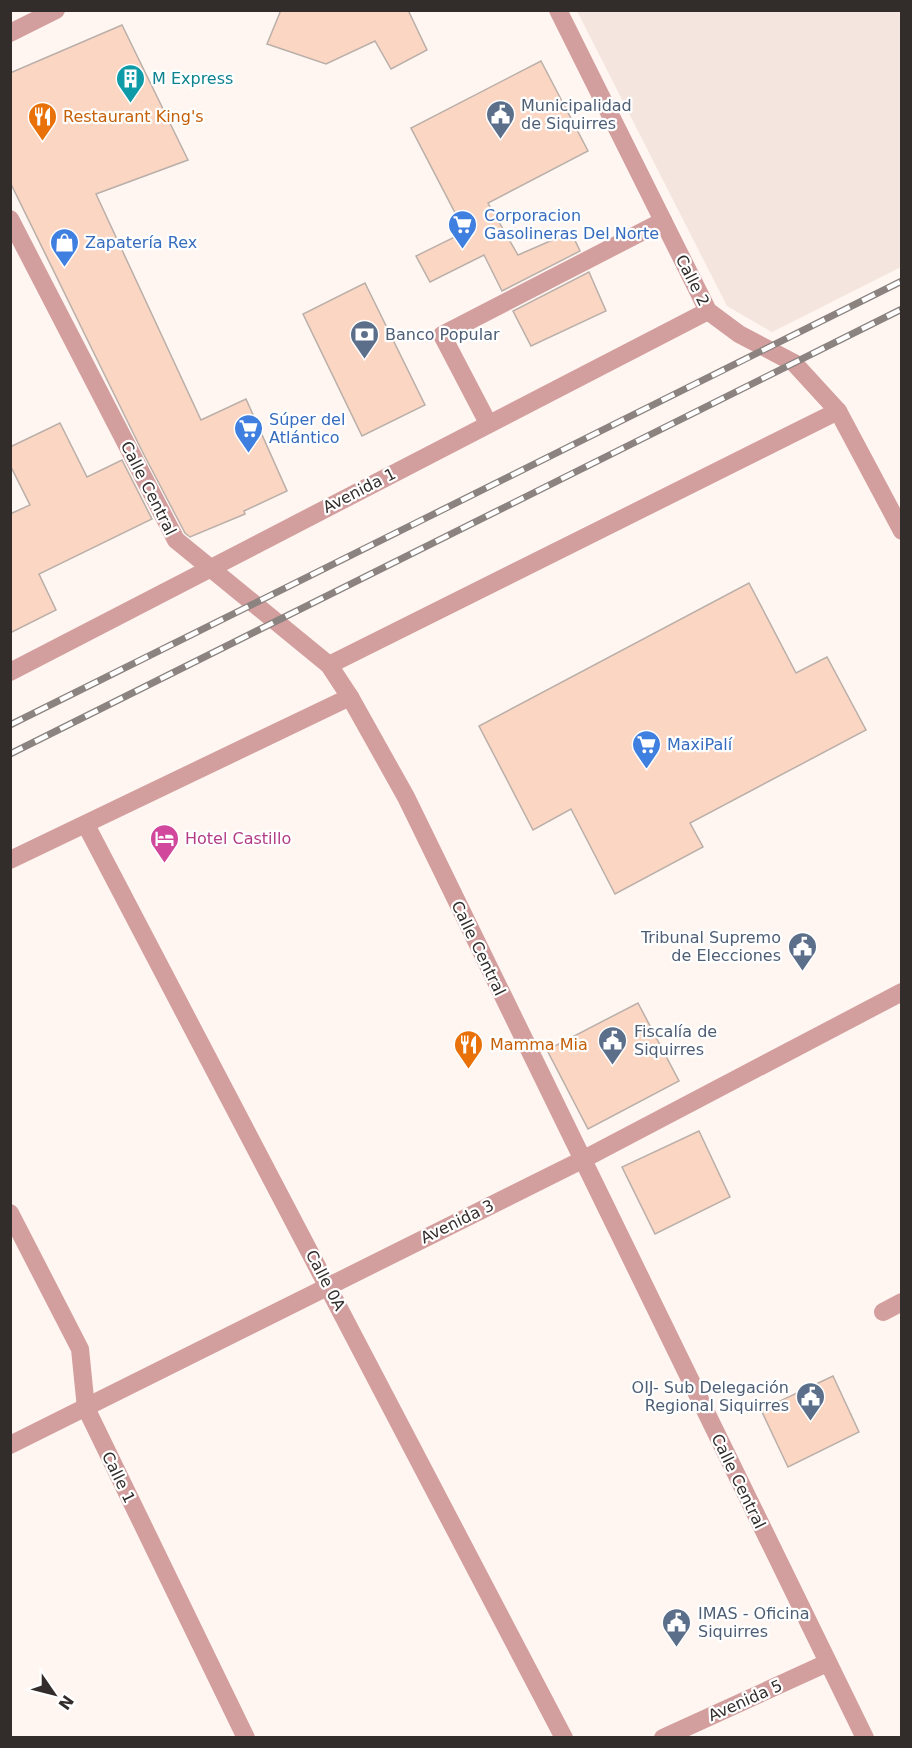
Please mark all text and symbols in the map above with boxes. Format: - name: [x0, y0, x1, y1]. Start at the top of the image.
- building icon: M Express: [115, 62, 147, 104]
- place label: M Express: [152, 69, 233, 88]
- place label: Municipalidad de Siquirres: [521, 96, 632, 133]
- public building icon: Municipalidad de Siquirres: [484, 98, 516, 140]
- restaurant icon: Restaurant King's: [26, 100, 58, 142]
- place label: Restaurant King's: [63, 107, 204, 126]
- place label: Corporacion Gasolineras Del Norte: [484, 206, 659, 243]
- supermarket icon: Corporacion Gasolineras Del Norte: [447, 208, 479, 250]
- shop icon: Zapatería Rex: [48, 226, 80, 268]
- place label: Zapatería Rex: [85, 233, 197, 252]
- street label: Calle 2: [672, 251, 714, 309]
- bank icon: Banco Popular: [348, 318, 380, 360]
- place label: Banco Popular: [385, 325, 500, 344]
- place label: Súper del Atlántico: [269, 410, 345, 447]
- supermarket icon: Súper del Atlántico: [232, 412, 264, 454]
- street label: Calle Central: [117, 438, 180, 538]
- street label: Avenida 1: [320, 464, 399, 517]
- supermarket icon: MaxiPalí: [630, 728, 662, 770]
- place label: MaxiPalí: [667, 735, 733, 754]
- hotel icon: Hotel Castillo: [148, 822, 180, 864]
- place label: Hotel Castillo: [185, 829, 291, 848]
- street label: Calle Central: [447, 898, 510, 999]
- place label: Tribunal Supremo de Elecciones: [640, 928, 781, 965]
- public building icon: Tribunal Supremo de Elecciones: [786, 930, 818, 972]
- place label: Fiscalía de Siquirres: [634, 1022, 717, 1059]
- public building icon: Fiscalía de Siquirres: [597, 1024, 629, 1066]
- restaurant icon: Mamma Mia: [453, 1028, 485, 1070]
- place label: Mamma Mia: [490, 1035, 588, 1054]
- street label: Avenida 3: [417, 1196, 497, 1247]
- street label: Calle 0A: [302, 1247, 349, 1314]
- place label: OIJ- Sub Delegación Regional Siquirres: [632, 1378, 789, 1415]
- public building icon: OIJ- Sub Delegación Regional Siquirres: [794, 1380, 826, 1422]
- street label: Calle Central: [707, 1431, 770, 1532]
- street label: Calle 1: [98, 1448, 139, 1506]
- place label: IMAS - Oficina Siquirres: [698, 1604, 809, 1641]
- public building icon: IMAS - Oficina Siquirres: [661, 1606, 693, 1648]
- north arrow: [24, 1664, 84, 1724]
- street label: Avenida 5: [705, 1676, 785, 1725]
- text: N: [54, 1691, 77, 1713]

